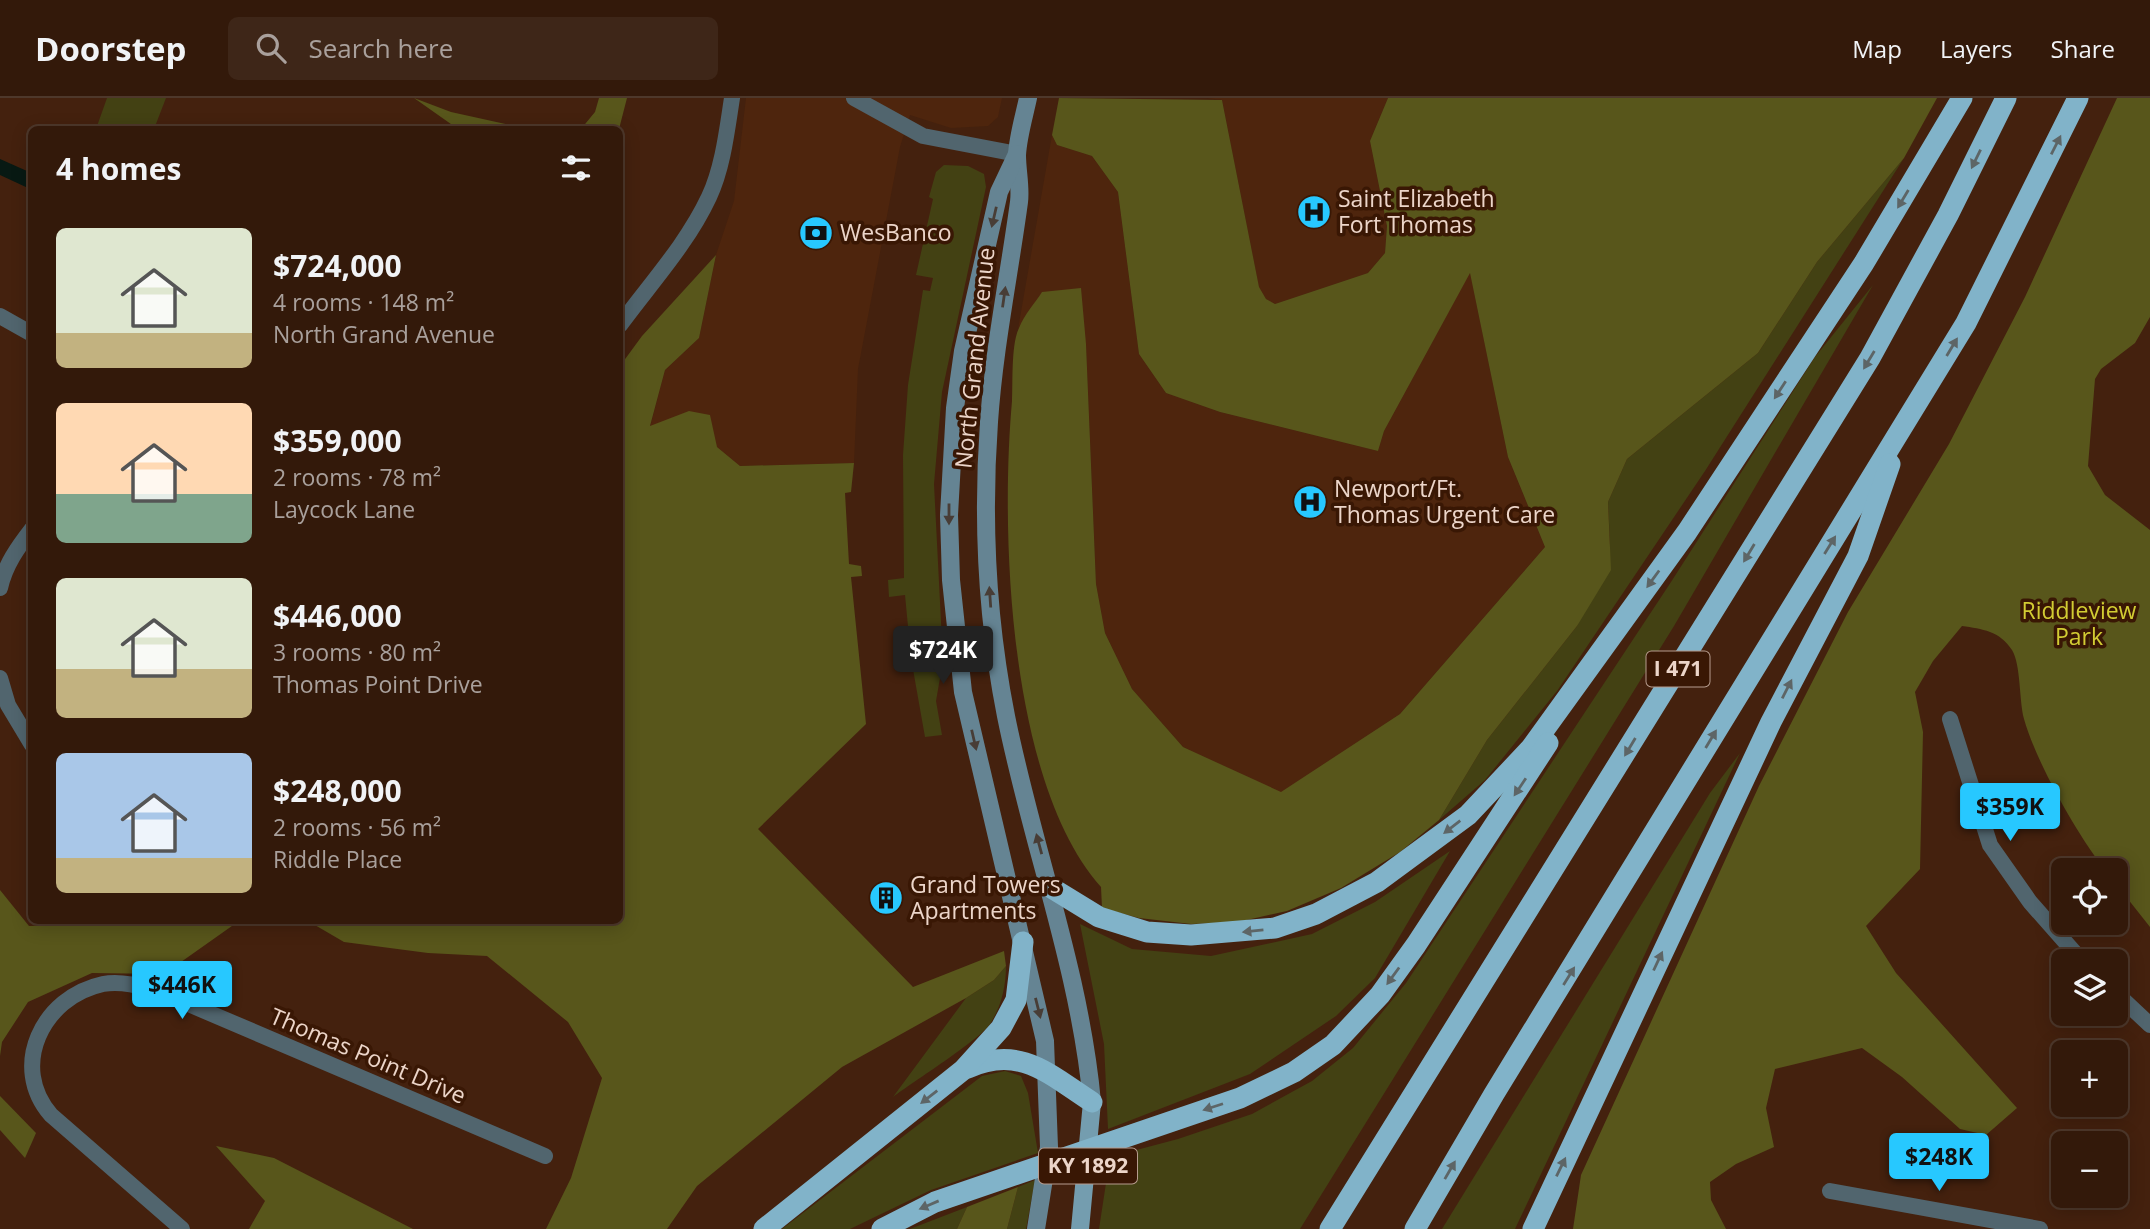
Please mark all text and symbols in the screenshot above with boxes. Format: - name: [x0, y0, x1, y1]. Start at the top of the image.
- search box: [228, 17, 718, 80]
- text: Doorstep: [35, 26, 186, 71]
- icon: search: [252, 29, 290, 67]
- text: Search here: [308, 30, 453, 66]
- text: Map: [1852, 32, 1902, 65]
- text: Layers: [1940, 32, 2013, 65]
- text: Share: [2051, 32, 2115, 65]
- one-way arrow: [2051, 135, 2062, 155]
- text: 4 homes: [56, 148, 181, 189]
- icon: filters: [557, 149, 595, 187]
- one-way arrow: [1970, 149, 1982, 169]
- place label: Saint Elizabeth Fort Thomas: [1338, 182, 1495, 240]
- one-way arrow: [1897, 190, 1909, 209]
- hospital icon: Saint Elizabeth Fort Thomas: [1295, 193, 1333, 231]
- one-way arrow: [988, 206, 999, 228]
- bank icon: WesBanco: [797, 214, 835, 252]
- place label: WesBanco: [840, 216, 952, 248]
- text: $724,000: [273, 245, 402, 286]
- street label: North Grand Avenue: [946, 246, 1002, 470]
- icon: home: [112, 256, 196, 340]
- text: 4 rooms · 148 m²: [273, 286, 454, 318]
- one-way arrow: [999, 286, 1010, 308]
- text: North Grand Avenue: [273, 318, 495, 350]
- one-way arrow: [1945, 338, 1958, 357]
- one-way arrow: [1863, 350, 1875, 369]
- one-way arrow: [1773, 381, 1786, 400]
- text: $359,000: [273, 420, 402, 461]
- icon: home: [112, 431, 196, 515]
- text: 2 rooms · 78 m²: [273, 461, 441, 493]
- place label: Newport/Ft. Thomas Urgent Care: [1334, 472, 1555, 530]
- hospital icon: Newport/Ft. Thomas Urgent Care: [1291, 483, 1329, 521]
- text: Laycock Lane: [273, 493, 415, 525]
- one-way arrow: [943, 503, 955, 525]
- one-way arrow: [1824, 536, 1837, 555]
- one-way arrow: [1742, 543, 1755, 563]
- one-way arrow: [1646, 570, 1660, 588]
- one-way arrow: [984, 586, 995, 608]
- park label: Riddleview Park: [2022, 594, 2137, 652]
- text: $446,000: [273, 595, 402, 636]
- icon: home: [112, 606, 196, 690]
- pin: $724K: [894, 626, 992, 686]
- text: $724K: [909, 633, 977, 665]
- text: 3 rooms · 80 m²: [273, 636, 441, 668]
- road number: I 471: [1646, 652, 1710, 686]
- text: Thomas Point Drive: [273, 668, 483, 700]
- one-way arrow: [1782, 679, 1793, 699]
- one-way arrow: [968, 729, 979, 751]
- one-way arrow: [1705, 730, 1717, 749]
- one-way arrow: [1623, 737, 1636, 757]
- text: $248,000: [273, 770, 402, 811]
- one-way arrow: [1513, 778, 1527, 796]
- icon: home: [112, 781, 196, 865]
- pin: $359K: [1961, 784, 2059, 843]
- text: $359K: [1976, 790, 2044, 822]
- text: 2 rooms · 56 m²: [273, 811, 441, 843]
- one-way arrow: [1443, 820, 1461, 835]
- one-way arrow: [1033, 833, 1043, 854]
- text: Riddle Place: [273, 843, 402, 875]
- map controls: [2051, 858, 2128, 1208]
- button: locate: [2051, 858, 2128, 935]
- place label: Grand Towers Apartments: [910, 868, 1061, 926]
- building icon: Grand Towers Apartments: [867, 879, 905, 917]
- one-way arrow: [1241, 925, 1263, 936]
- button: layers: [2051, 949, 2128, 1026]
- one-way arrow: [1652, 951, 1664, 971]
- pin: $446K: [133, 962, 231, 1021]
- one-way arrow: [1387, 967, 1401, 985]
- one-way arrow: [1562, 967, 1575, 986]
- text: $446K: [148, 968, 216, 1000]
- one-way arrow: [1033, 997, 1044, 1019]
- street label: Thomas Point Drive: [266, 999, 471, 1111]
- button: +: [2051, 1040, 2128, 1117]
- one-way arrow: [921, 1090, 939, 1105]
- one-way arrow: [1203, 1102, 1224, 1113]
- button: −: [2051, 1131, 2128, 1208]
- pin: $248K: [1890, 1134, 1988, 1193]
- text: $248K: [1905, 1140, 1973, 1172]
- road number: KY 1892: [1039, 1148, 1137, 1184]
- one-way arrow: [1555, 1157, 1567, 1177]
- one-way arrow: [1444, 1161, 1456, 1180]
- one-way arrow: [919, 1200, 940, 1211]

